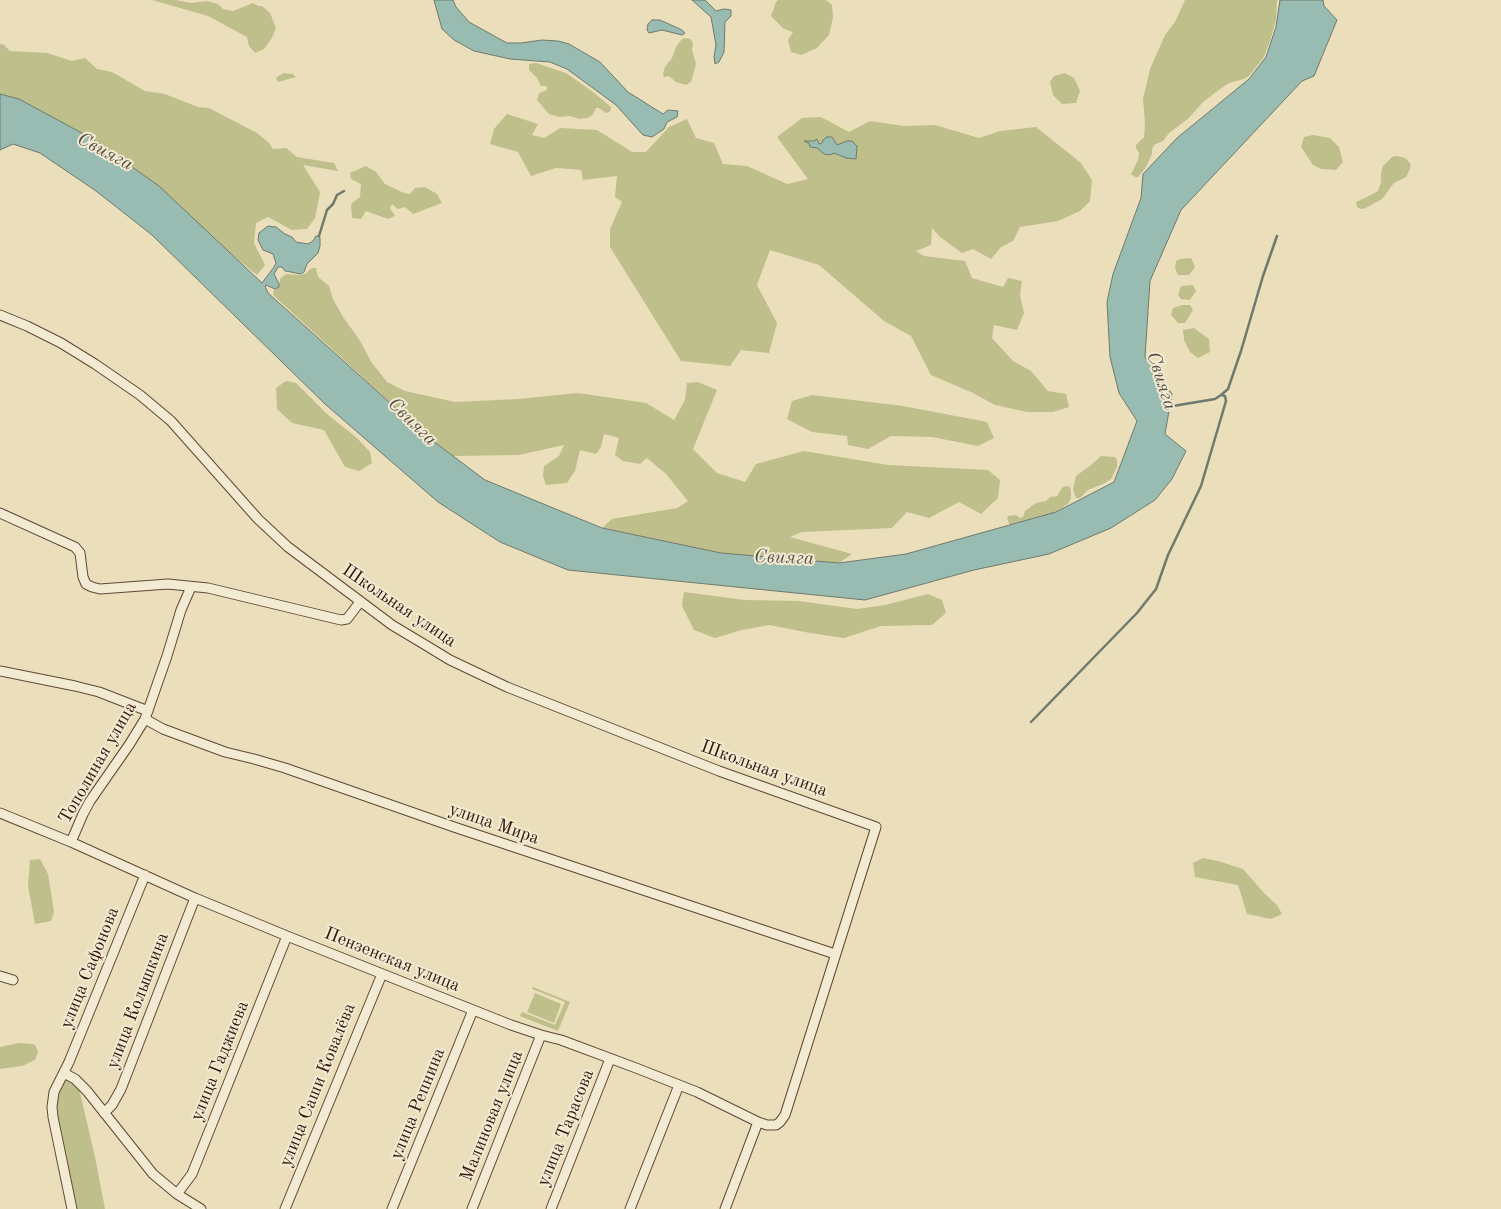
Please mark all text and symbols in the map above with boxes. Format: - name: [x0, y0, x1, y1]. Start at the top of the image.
- water label: Свияга: [73, 128, 137, 176]
- water label: Свияга: [1141, 349, 1181, 413]
- water label: Свияга: [382, 393, 442, 451]
- water label: Свияга: [754, 546, 814, 570]
- street label: Школьная улица: [338, 560, 460, 652]
- street label: Тополиная улица: [54, 698, 142, 828]
- street label: Школьная улица: [698, 736, 830, 802]
- street label: улица Мира: [446, 798, 542, 850]
- street label: улица Сафонова: [56, 904, 124, 1032]
- street label: Пензенская улица: [321, 923, 463, 997]
- street label: улица Колышкина: [102, 930, 174, 1072]
- street label: улица Гаджиева: [186, 998, 254, 1124]
- street label: улица Саши Ковалёва: [275, 1000, 361, 1170]
- street label: улица Репнина: [386, 1045, 450, 1163]
- street label: Малиновая улица: [456, 1047, 528, 1185]
- street label: улица Тарасова: [533, 1066, 599, 1190]

